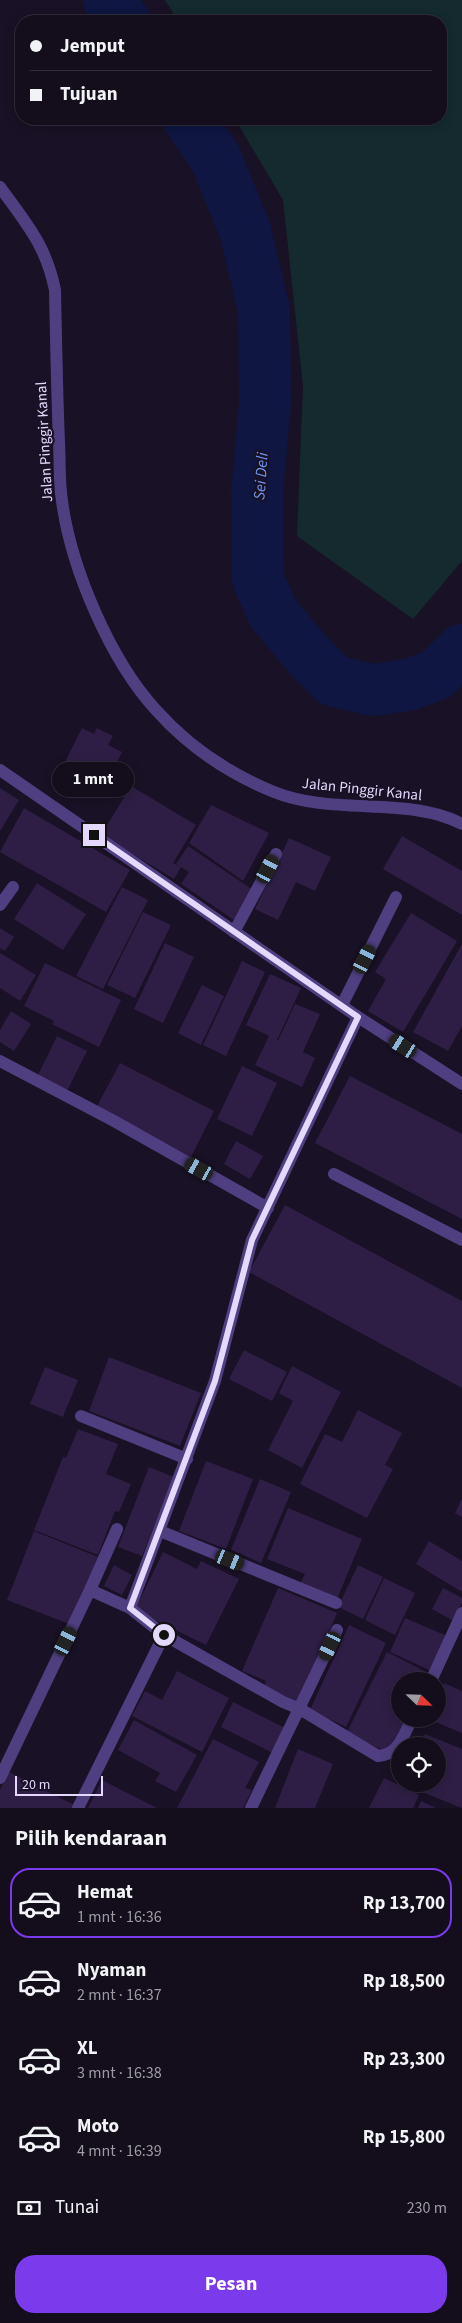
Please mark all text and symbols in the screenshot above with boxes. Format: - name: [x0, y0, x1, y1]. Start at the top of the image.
- text: Jemput: [60, 33, 125, 60]
- text: Tujuan: [60, 81, 118, 108]
- street label: Jalan Pinggir Kanal: [31, 381, 58, 503]
- water label: Sei Deli: [248, 451, 274, 501]
- callout: 1 mnt: [53, 762, 135, 798]
- text: 1 mnt: [73, 768, 113, 790]
- street label: Jalan Pinggir Kanal: [301, 773, 423, 806]
- route end: [83, 824, 105, 846]
- car: [254, 852, 281, 886]
- car: [351, 942, 378, 976]
- car: [386, 1032, 419, 1060]
- car: [182, 1155, 215, 1183]
- car: [213, 1547, 246, 1573]
- car: [52, 1624, 79, 1658]
- route start: [153, 1624, 175, 1646]
- car: [316, 1629, 343, 1663]
- north arrow: [391, 1672, 446, 1728]
- map controls: [391, 1672, 446, 1792]
- button: locate: [391, 1737, 446, 1792]
- scale bar: [15, 1773, 102, 1796]
- text: 20 m: [22, 1775, 50, 1795]
- text: Pilih kendaraan: [15, 1822, 167, 1854]
- text: Hemat: [77, 1879, 133, 1906]
- icon: car: [17, 1881, 62, 1926]
- text: Rp 13,700: [363, 1890, 445, 1917]
- text: 1 mnt · 16:36: [77, 1906, 162, 1928]
- text: Nyaman: [77, 1957, 146, 1984]
- icon: car: [17, 1959, 62, 2004]
- text: Rp 18,500: [363, 1968, 445, 1995]
- text: 2 mnt · 16:37: [77, 1984, 162, 2006]
- text: XL: [77, 2035, 98, 2062]
- icon: car: [17, 2037, 62, 2082]
- text: Rp 23,300: [363, 2046, 445, 2073]
- text: 3 mnt · 16:38: [77, 2062, 162, 2084]
- text: Moto: [77, 2113, 119, 2140]
- icon: car: [17, 2115, 62, 2160]
- text: Rp 15,800: [363, 2124, 445, 2151]
- text: 4 mnt · 16:39: [77, 2140, 162, 2162]
- icon: cash: [15, 2194, 43, 2222]
- text: Tunai: [55, 2194, 99, 2221]
- text: 230 m: [407, 2197, 447, 2219]
- button: Pesan: [15, 2255, 447, 2313]

